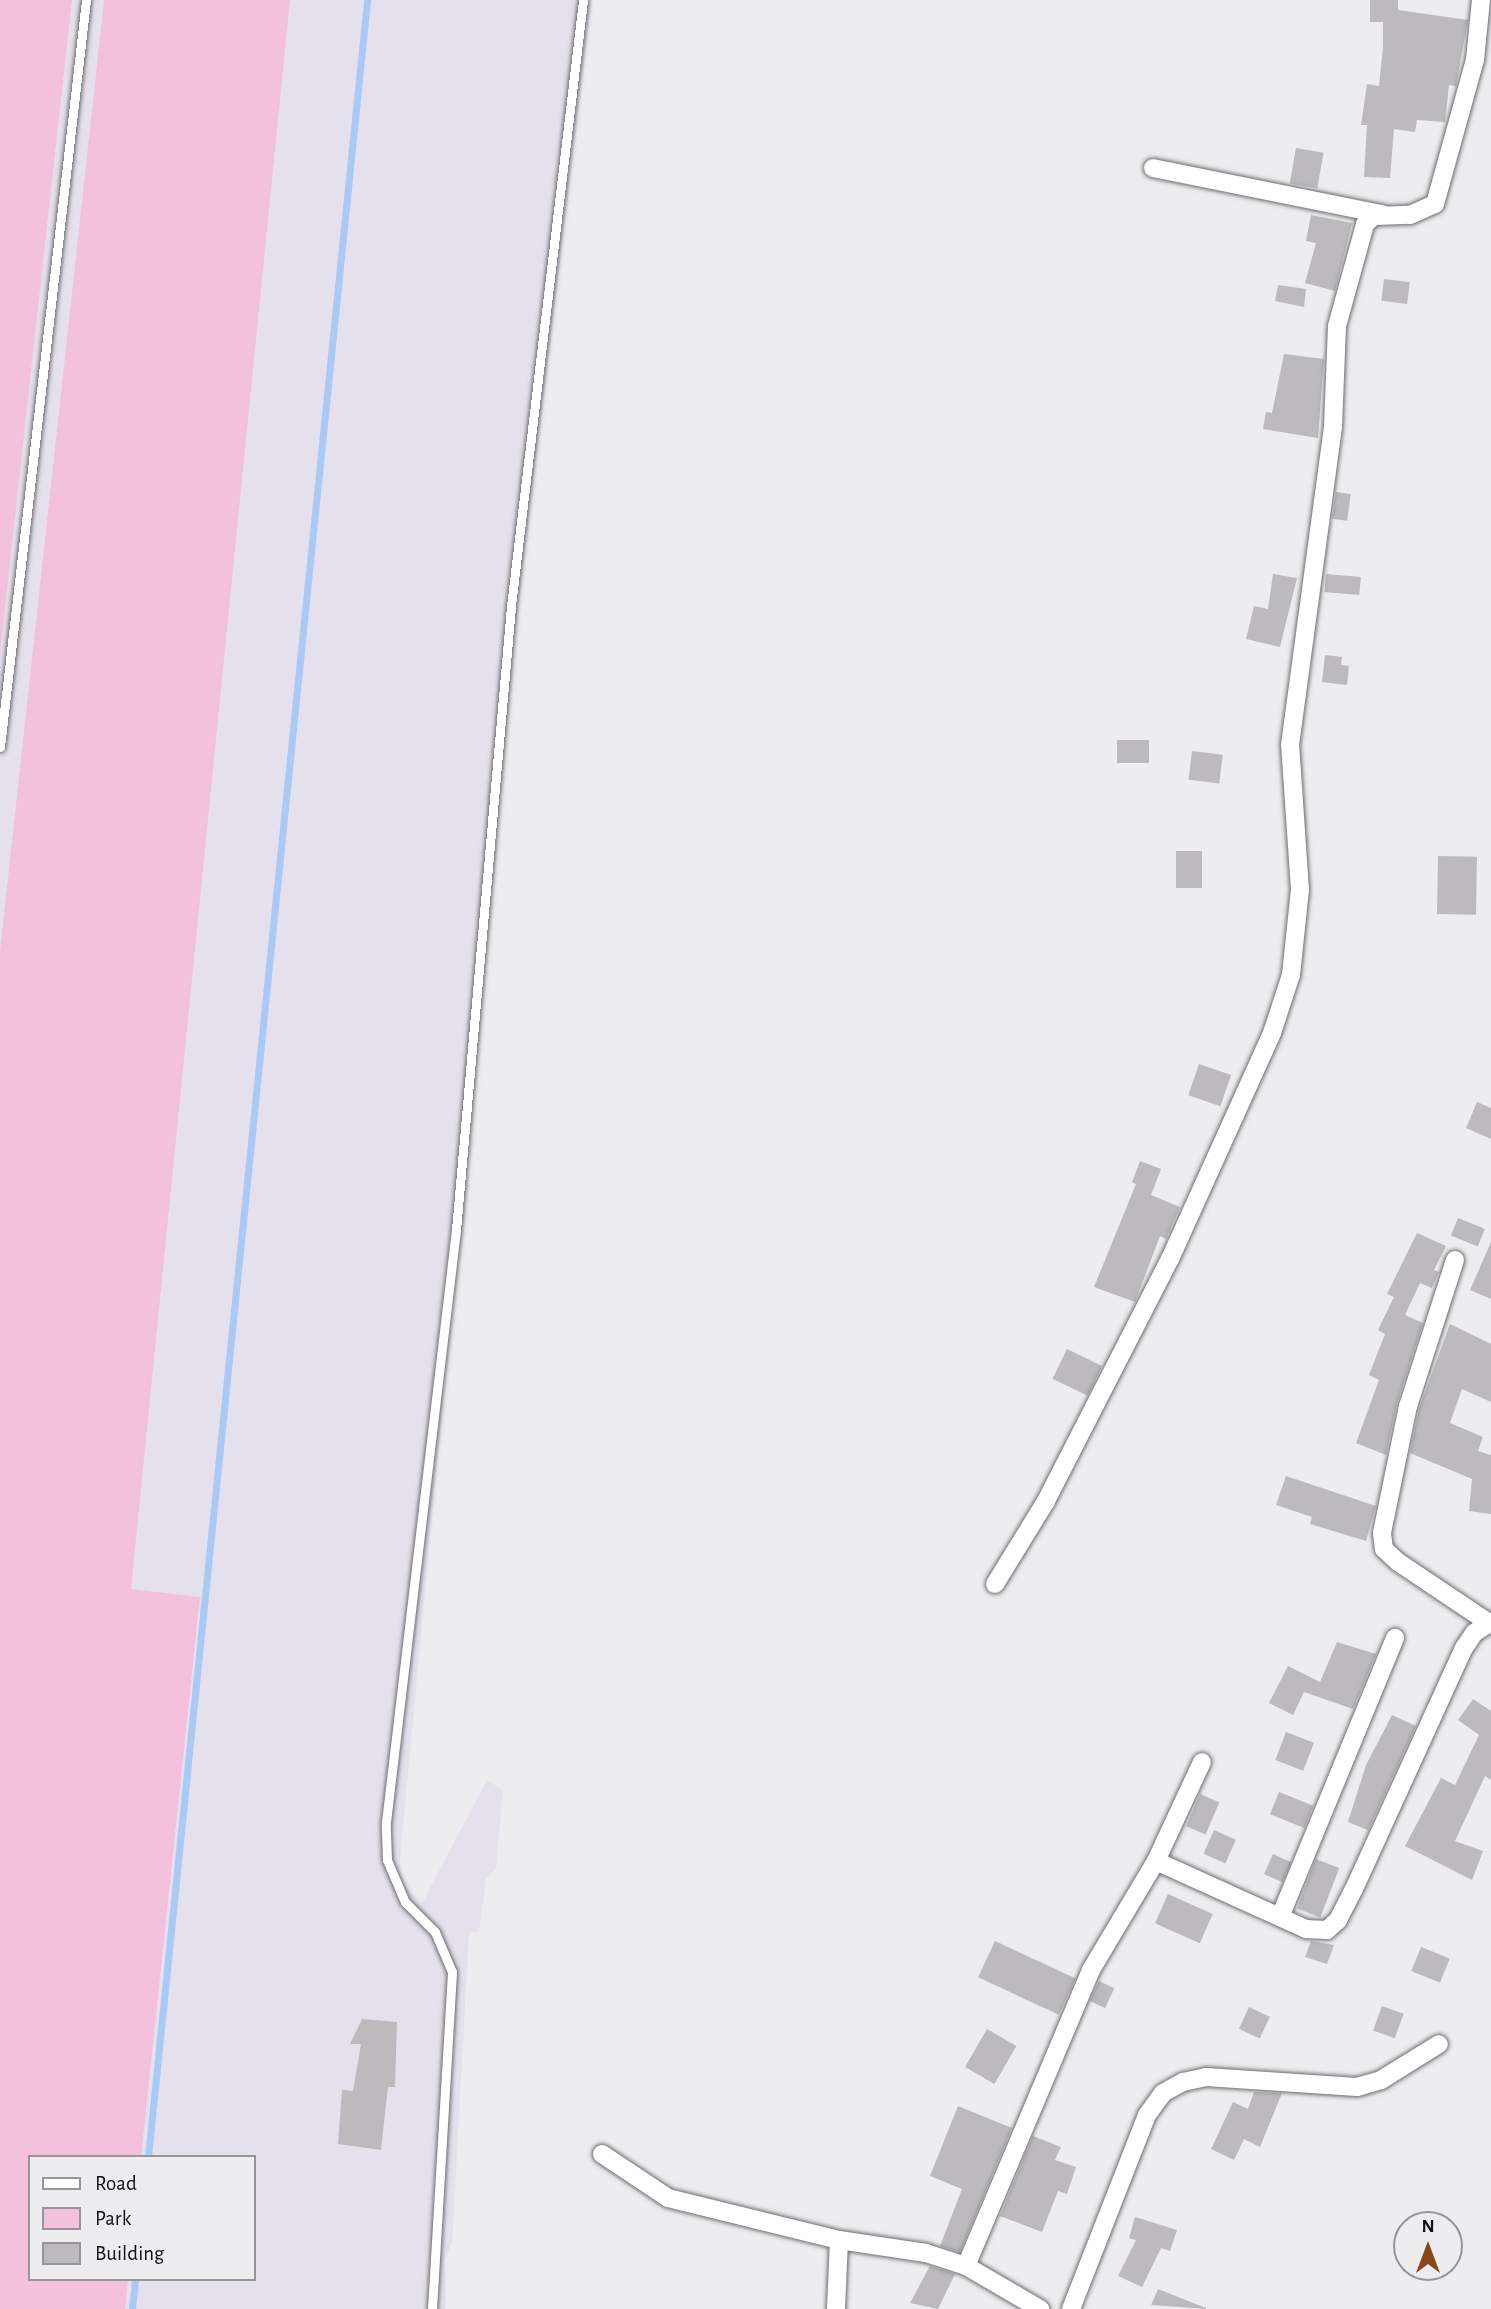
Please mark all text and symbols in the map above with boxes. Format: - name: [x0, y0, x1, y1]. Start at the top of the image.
- legend: [28, 2155, 256, 2281]
- text: Road: [95, 2173, 137, 2194]
- text: Park: [95, 2208, 131, 2229]
- north arrow: [1393, 2211, 1463, 2281]
- text: N: [1421, 2217, 1435, 2236]
- text: Building: [95, 2243, 164, 2264]

